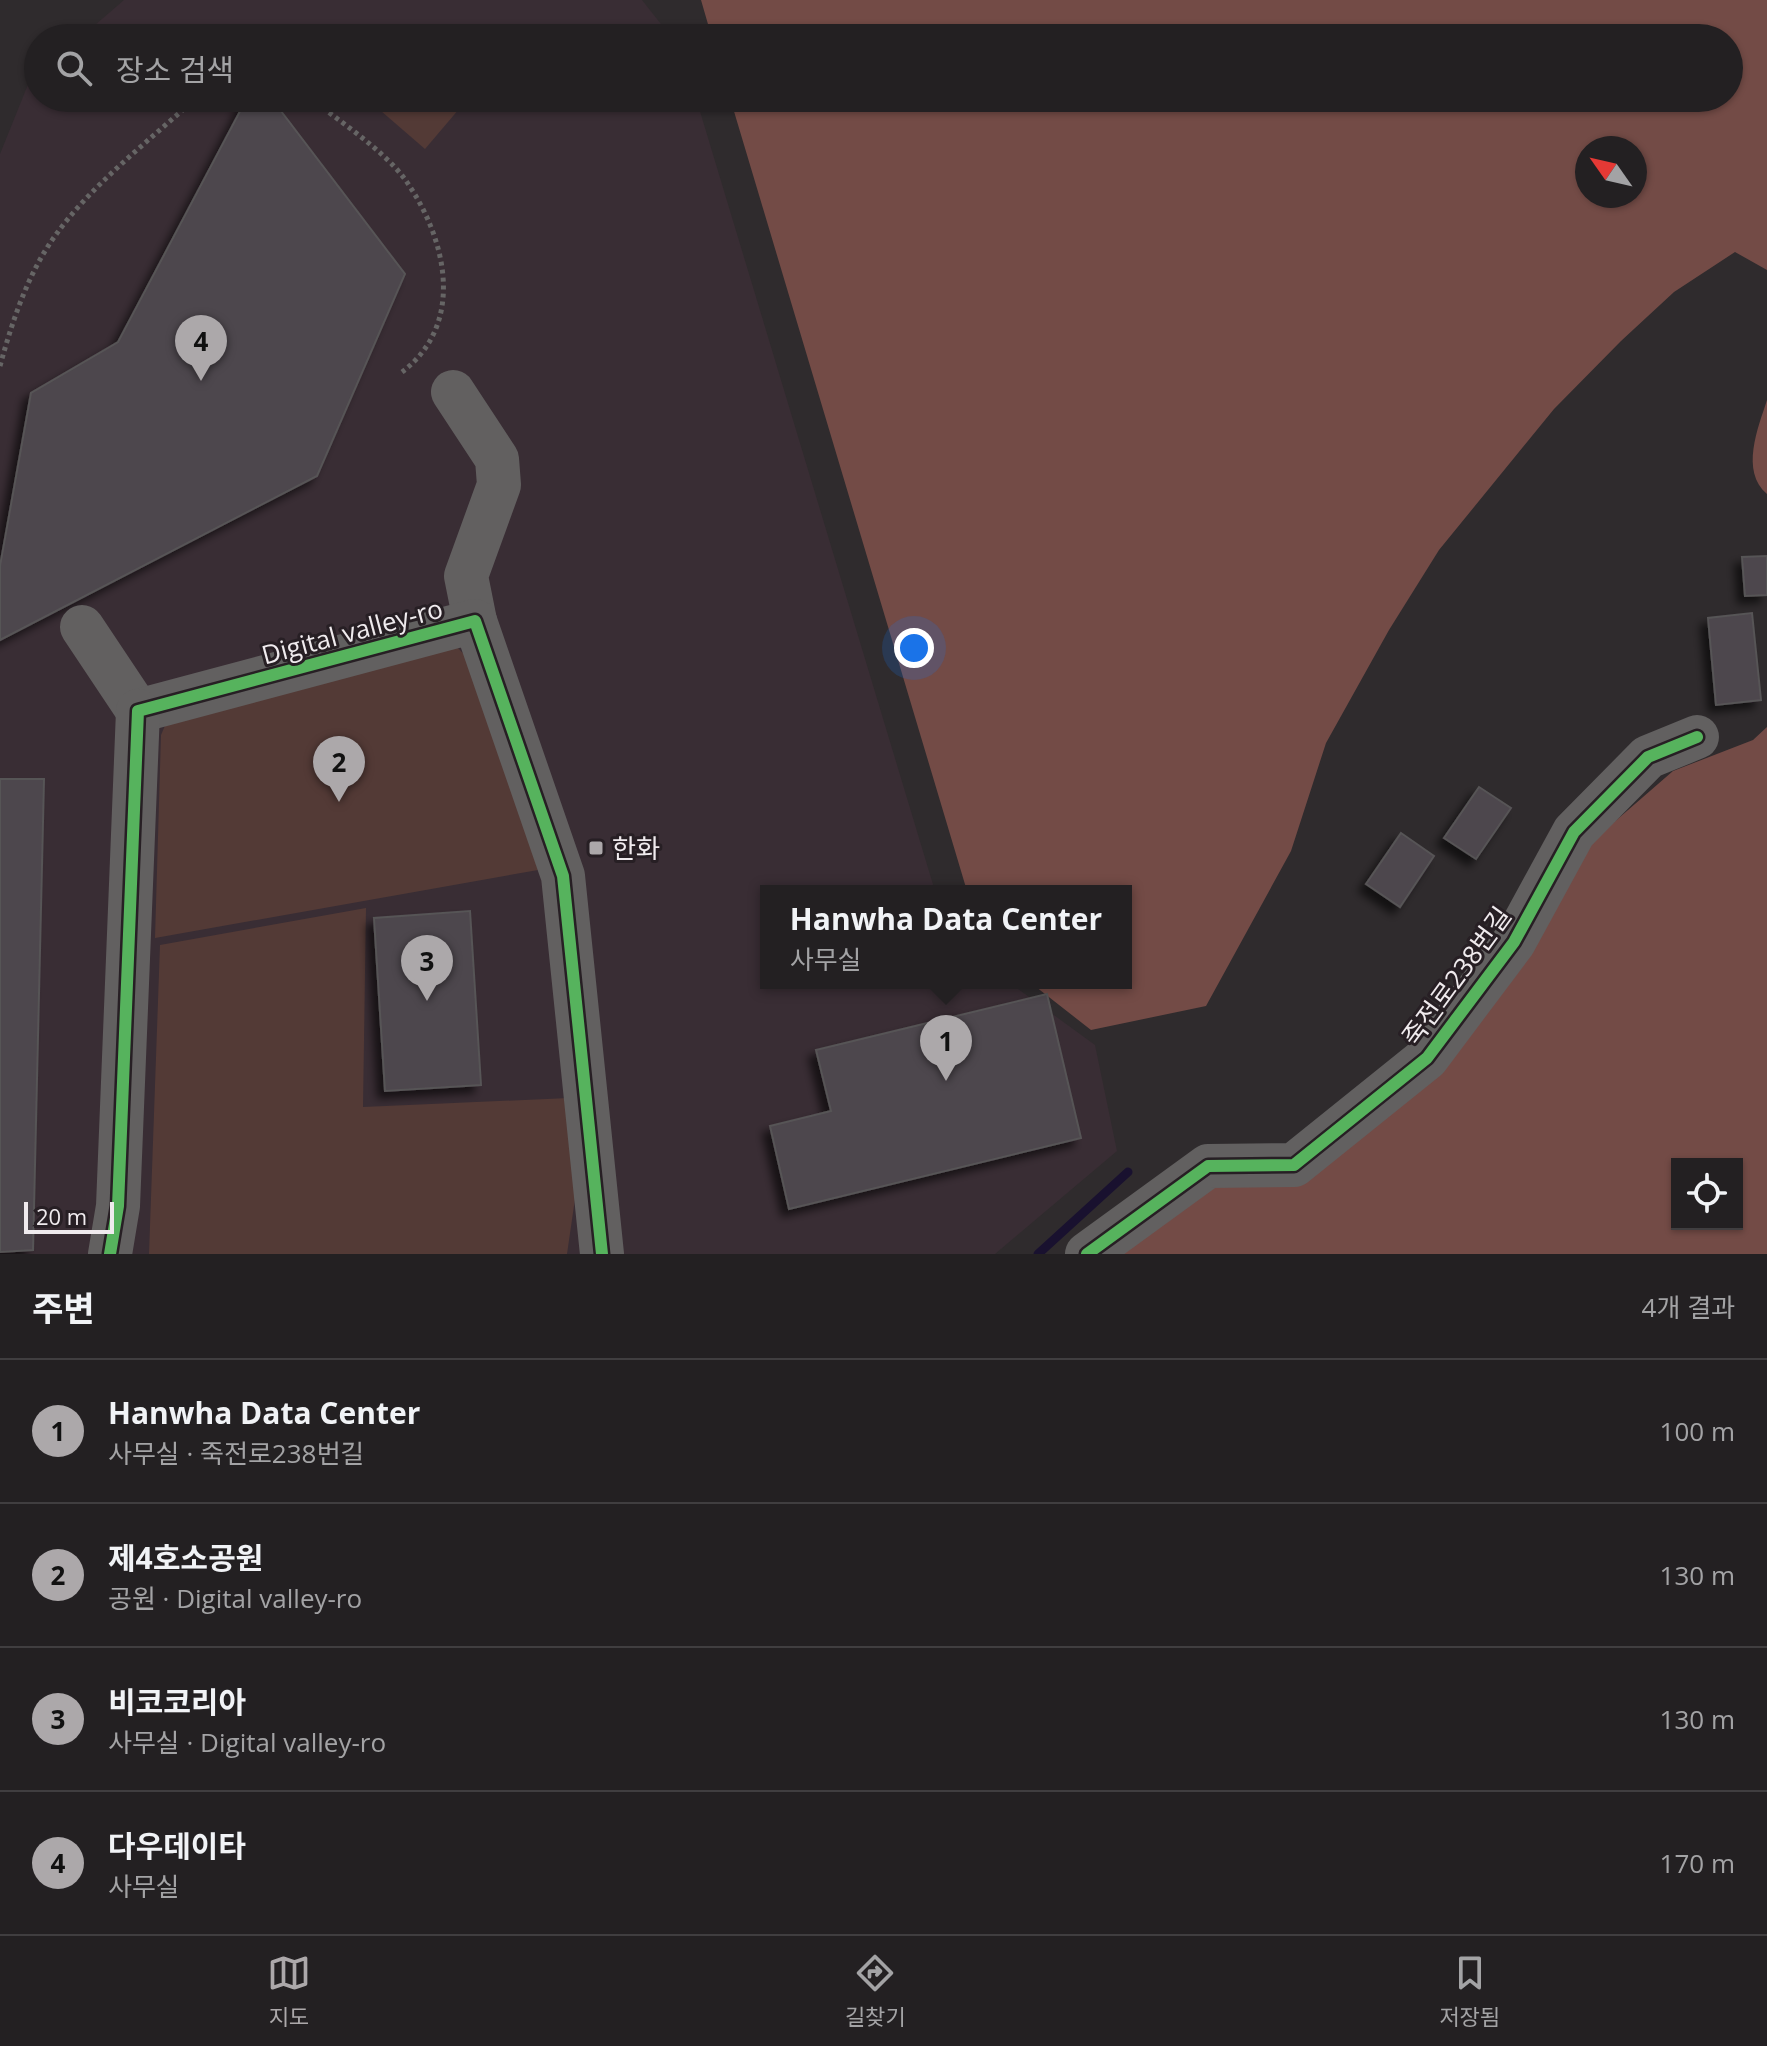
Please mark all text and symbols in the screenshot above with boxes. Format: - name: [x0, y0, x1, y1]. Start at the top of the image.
- search box: [24, 24, 1743, 112]
- icon: search: [52, 46, 96, 90]
- text: 장소 검색: [116, 49, 234, 90]
- north arrow: [1575, 136, 1647, 208]
- pin: 4: [175, 315, 227, 381]
- street label: Digital valley-ro: [258, 590, 446, 672]
- your location: [894, 628, 934, 668]
- pin: 2: [313, 736, 365, 802]
- place label: 한화: [612, 830, 660, 866]
- marker: 한화: [587, 839, 605, 857]
- popup: [760, 885, 1132, 989]
- text: Hanwha Data Center: [790, 898, 1102, 939]
- street label: 죽전로238번길: [1393, 899, 1519, 1053]
- pin: 3: [401, 935, 453, 1001]
- text: 사무실: [790, 941, 862, 977]
- pin: 1: [920, 1015, 972, 1081]
- map controls: [1671, 1158, 1743, 1230]
- button: locate: [1671, 1158, 1743, 1230]
- scale bar: [24, 1198, 114, 1234]
- text: 20 m: [36, 1201, 87, 1231]
- text: 주변: [32, 1285, 95, 1331]
- text: 4개 결과: [1642, 1289, 1735, 1325]
- text: Hanwha Data Center: [108, 1392, 420, 1433]
- text: 1: [51, 1413, 65, 1449]
- text: 100 m: [1660, 1413, 1735, 1449]
- text: 사무실 · 죽전로238번길: [108, 1435, 364, 1471]
- text: 제4호소공원: [108, 1537, 263, 1578]
- text: 2: [51, 1557, 65, 1593]
- text: 130 m: [1660, 1557, 1735, 1593]
- text: 공원 · Digital valley-ro: [108, 1580, 362, 1616]
- text: 비코코리아: [108, 1681, 246, 1722]
- text: 3: [51, 1701, 65, 1737]
- text: 130 m: [1660, 1701, 1735, 1737]
- text: 사무실 · Digital valley-ro: [108, 1724, 386, 1760]
- text: 다우데이타: [108, 1825, 246, 1866]
- text: 4: [51, 1845, 65, 1881]
- text: 170 m: [1660, 1845, 1735, 1881]
- text: 사무실: [108, 1868, 180, 1904]
- tab: 지도: [267, 1951, 311, 2031]
- tab: 길찾기: [845, 1951, 906, 2031]
- tab: 저장됨: [1439, 1951, 1500, 2031]

